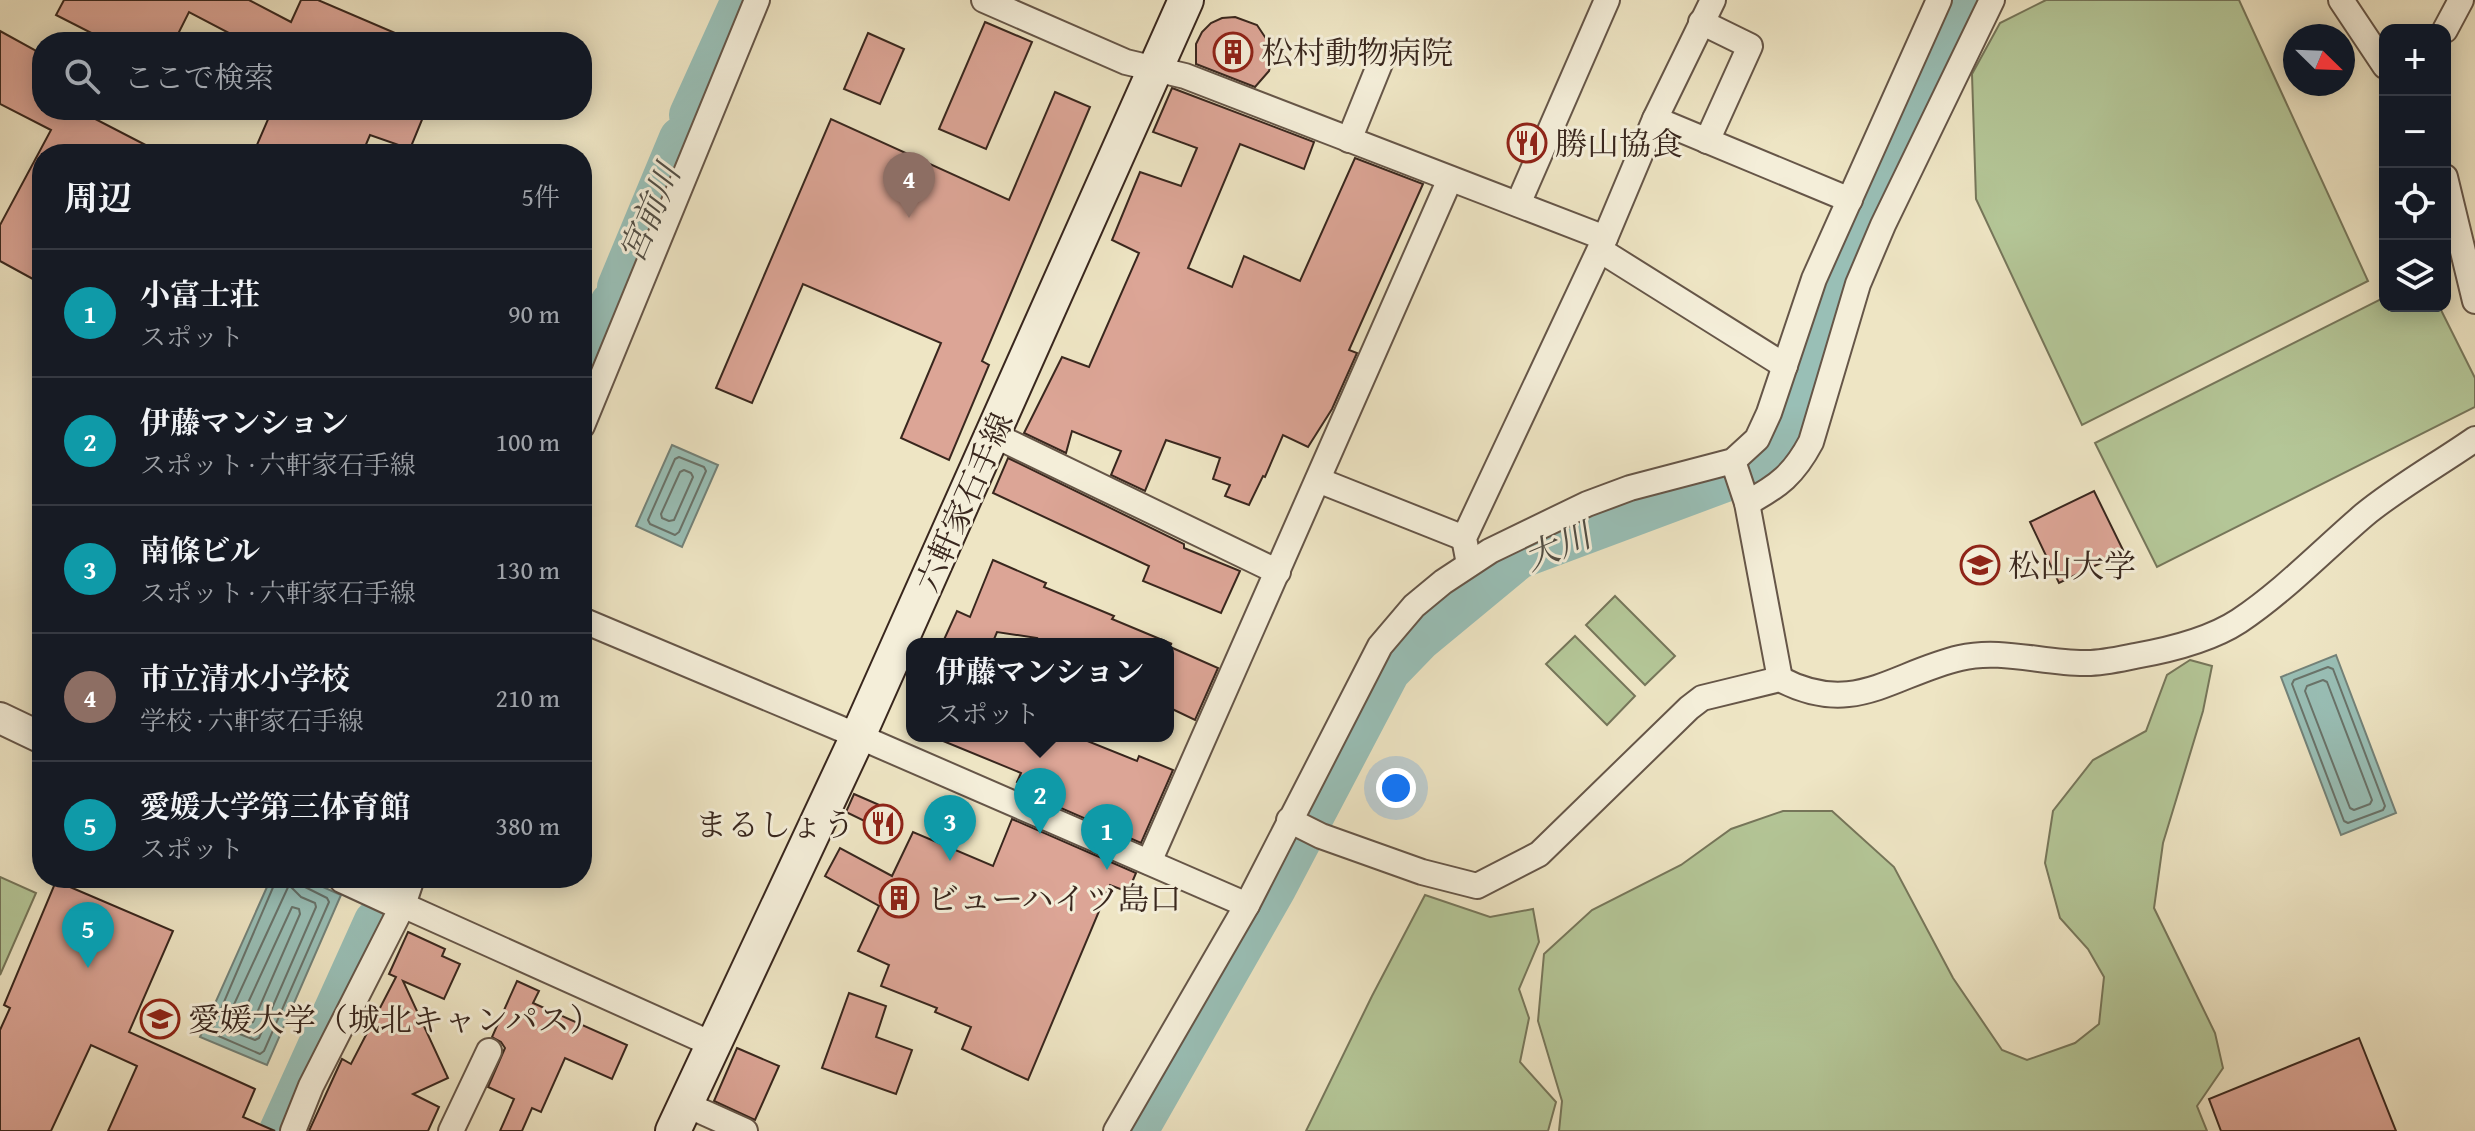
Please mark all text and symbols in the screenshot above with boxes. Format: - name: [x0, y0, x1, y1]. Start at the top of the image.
- north arrow: [2283, 24, 2355, 96]
- map controls: [2379, 24, 2451, 312]
- button: +: [2379, 24, 2451, 96]
- place label: 松村動物病院: [1261, 29, 1453, 76]
- building icon: 松村動物病院: [1212, 31, 1254, 73]
- search box: [32, 32, 592, 120]
- icon: search: [60, 54, 104, 98]
- text: ここで検索: [124, 55, 274, 99]
- button: −: [2379, 96, 2451, 168]
- place label: 勝山協食: [1555, 120, 1683, 167]
- restaurant icon: 勝山協食: [1506, 122, 1548, 164]
- pin: 4: [883, 152, 935, 218]
- water label: 宮前川: [607, 153, 693, 270]
- button: locate: [2379, 168, 2451, 240]
- text: 周辺: [64, 173, 132, 222]
- text: 5件: [521, 177, 560, 216]
- button: layers: [2379, 240, 2451, 312]
- text: 小富士荘: [140, 272, 260, 316]
- text: 1: [83, 294, 97, 333]
- text: 90 m: [508, 294, 560, 333]
- text: スポット: [140, 317, 244, 356]
- text: 伊藤マンション: [140, 400, 349, 444]
- street label: 六軒家石手線: [903, 405, 1025, 599]
- text: 2: [83, 422, 97, 461]
- text: 100 m: [495, 422, 560, 461]
- text: スポット · 六軒家石手線: [140, 445, 416, 484]
- water label: 大川: [1516, 509, 1602, 582]
- text: 南條ビル: [140, 528, 260, 572]
- place label: 松山大学: [2008, 542, 2136, 589]
- school or university icon: 松山大学: [1959, 544, 2001, 586]
- text: 3: [83, 550, 97, 589]
- text: 130 m: [495, 550, 560, 589]
- text: スポット · 六軒家石手線: [140, 573, 416, 612]
- popup: [906, 638, 1174, 742]
- text: 伊藤マンション: [936, 649, 1144, 693]
- text: 市立清水小学校: [140, 656, 350, 700]
- text: 4: [83, 678, 97, 717]
- text: 210 m: [495, 678, 560, 717]
- text: スポット: [936, 694, 1040, 733]
- text: 学校 · 六軒家石手線: [140, 701, 364, 740]
- pin: 2: [1014, 768, 1066, 834]
- your location: [1376, 768, 1416, 808]
- text: 愛媛大学第三体育館: [140, 784, 410, 828]
- pin: 3: [924, 795, 976, 861]
- place label: まるしょう: [695, 801, 855, 848]
- restaurant icon: まるしょう: [862, 803, 904, 845]
- pin: 1: [1081, 804, 1133, 870]
- text: 5: [83, 806, 97, 845]
- text: 380 m: [495, 806, 560, 845]
- text: スポット: [140, 829, 244, 868]
- place label: ビューハイツ島口: [927, 875, 1181, 922]
- building icon: ビューハイツ島口: [878, 877, 920, 919]
- pin: 5: [62, 902, 114, 968]
- place label: 愛媛大学（城北キャンパス）: [188, 996, 602, 1043]
- school or university icon: 愛媛大学（城北キャンパス）: [139, 998, 181, 1040]

